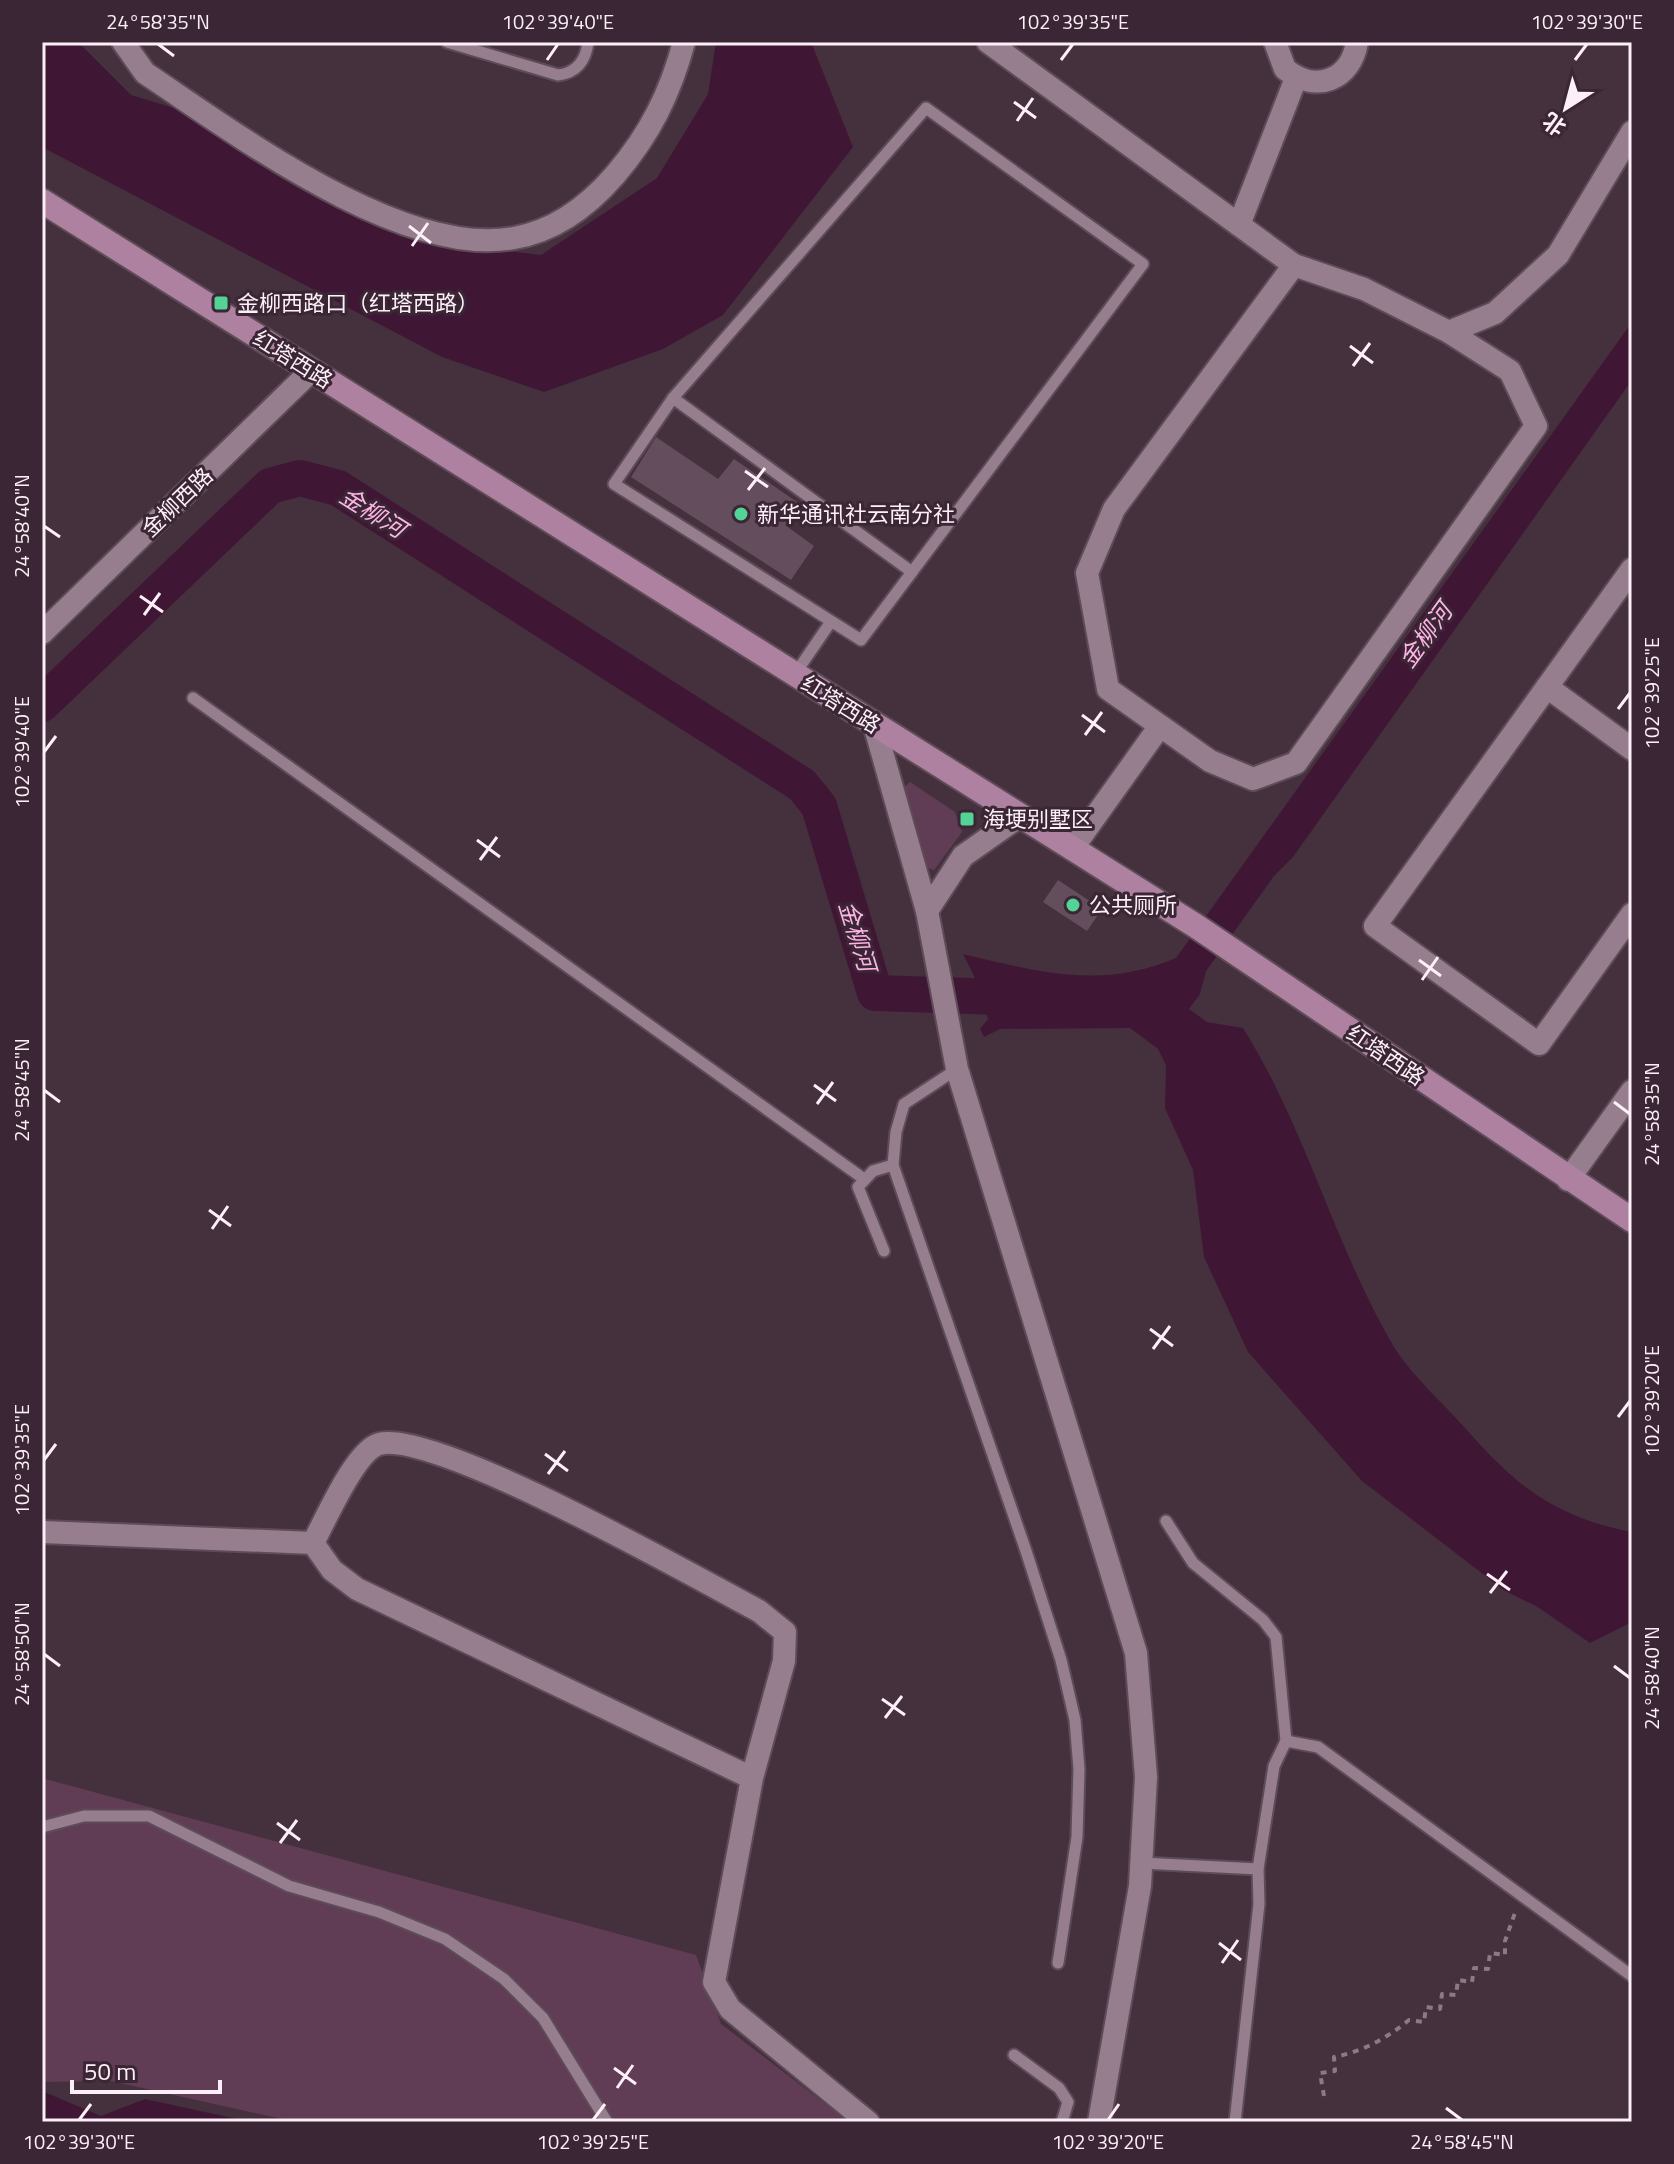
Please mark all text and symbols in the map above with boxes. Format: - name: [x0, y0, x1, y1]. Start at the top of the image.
- text: 24°58'35"N: [106, 6, 210, 37]
- text: 102°39'40"E: [502, 6, 614, 37]
- text: 102°39'35"E: [1017, 6, 1129, 37]
- text: 102°39'30"E: [1531, 6, 1643, 37]
- north arrow: [1526, 68, 1606, 148]
- text: 北: [1535, 104, 1573, 144]
- place label: 金柳西路口（红塔西路）: [237, 286, 479, 320]
- marker: 金柳西路口（红塔西路）: [212, 294, 230, 312]
- street label: 红塔西路: [247, 321, 339, 397]
- street label: 金柳西路: [134, 459, 220, 545]
- text: 24°58'40"N: [6, 474, 37, 578]
- water label: 金柳河: [333, 478, 416, 548]
- place label: 新华通讯社云南分社: [757, 497, 955, 531]
- marker: 新华通讯社云南分社: [732, 505, 750, 523]
- water label: 金柳河: [1389, 592, 1463, 675]
- text: 102°39'25"E: [1636, 637, 1667, 749]
- street label: 红塔西路: [795, 666, 887, 742]
- text: 102°39'40"E: [6, 696, 37, 808]
- place label: 海埂别墅区: [983, 802, 1093, 836]
- marker: 海埂别墅区: [958, 810, 976, 828]
- place label: 公共厕所: [1089, 888, 1177, 922]
- water label: 金柳河: [830, 896, 887, 980]
- marker: 公共厕所: [1064, 896, 1082, 914]
- street label: 红塔西路: [1340, 1016, 1432, 1094]
- text: 24°58'45"N: [6, 1038, 37, 1142]
- text: 24°58'35"N: [1636, 1062, 1667, 1166]
- text: 102°39'20"E: [1636, 1345, 1667, 1457]
- text: 102°39'35"E: [6, 1404, 37, 1516]
- text: 24°58'50"N: [6, 1602, 37, 1706]
- text: 24°58'40"N: [1636, 1626, 1667, 1730]
- scale bar: [72, 2044, 220, 2094]
- text: 50 m: [84, 2053, 136, 2089]
- text: 102°39'30"E: [23, 2126, 135, 2157]
- text: 102°39'25"E: [537, 2126, 649, 2157]
- text: 102°39'20"E: [1052, 2126, 1164, 2157]
- text: 24°58'45"N: [1410, 2126, 1514, 2157]

